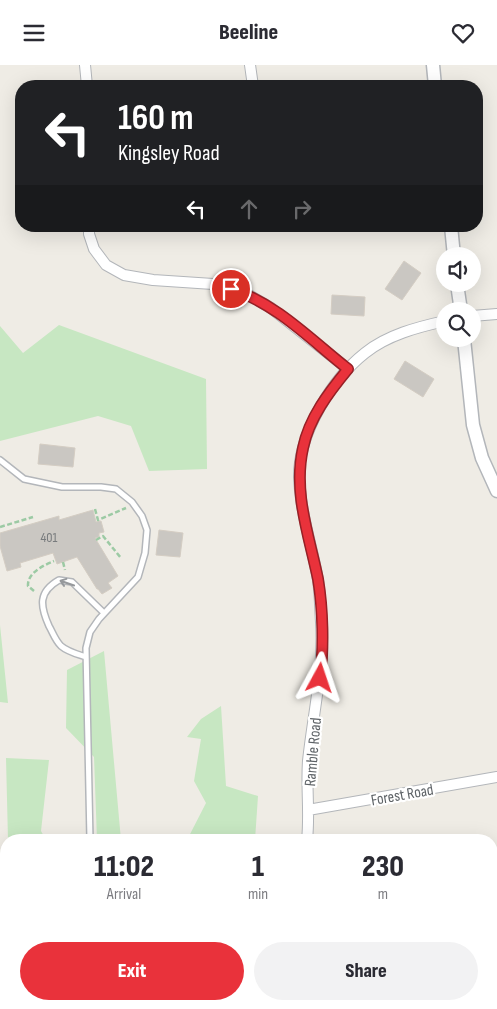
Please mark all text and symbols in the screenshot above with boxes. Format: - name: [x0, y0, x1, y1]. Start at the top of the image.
- icon: menu: [20, 19, 48, 47]
- text: Beeline: [219, 19, 278, 46]
- icon: heart: [449, 19, 477, 47]
- text: 160 m: [118, 97, 194, 140]
- icon: left: [35, 100, 100, 165]
- text: Kingsley Road: [118, 140, 220, 167]
- icon: left: [182, 195, 210, 223]
- icon: ahead: [235, 195, 263, 223]
- icon: right: [288, 195, 316, 223]
- map controls: [436, 247, 481, 347]
- button: sound: [436, 247, 481, 292]
- pin: [210, 268, 252, 310]
- icon: arrive: [217, 275, 245, 303]
- button: search: [436, 302, 481, 347]
- house number: 401: [41, 529, 58, 546]
- one-way arrow: [59, 577, 75, 587]
- position arrow: [293, 651, 345, 703]
- street label: Ramble Road: [301, 717, 326, 787]
- street label: Forest Road: [370, 781, 435, 810]
- text: 11:02: [94, 849, 154, 885]
- text: 1: [252, 849, 264, 885]
- text: 230: [362, 849, 404, 885]
- text: Arrival: [107, 885, 141, 904]
- text: min: [248, 885, 268, 904]
- text: m: [378, 885, 388, 904]
- button: Exit: [20, 942, 244, 1000]
- button: Share: [254, 942, 478, 1000]

